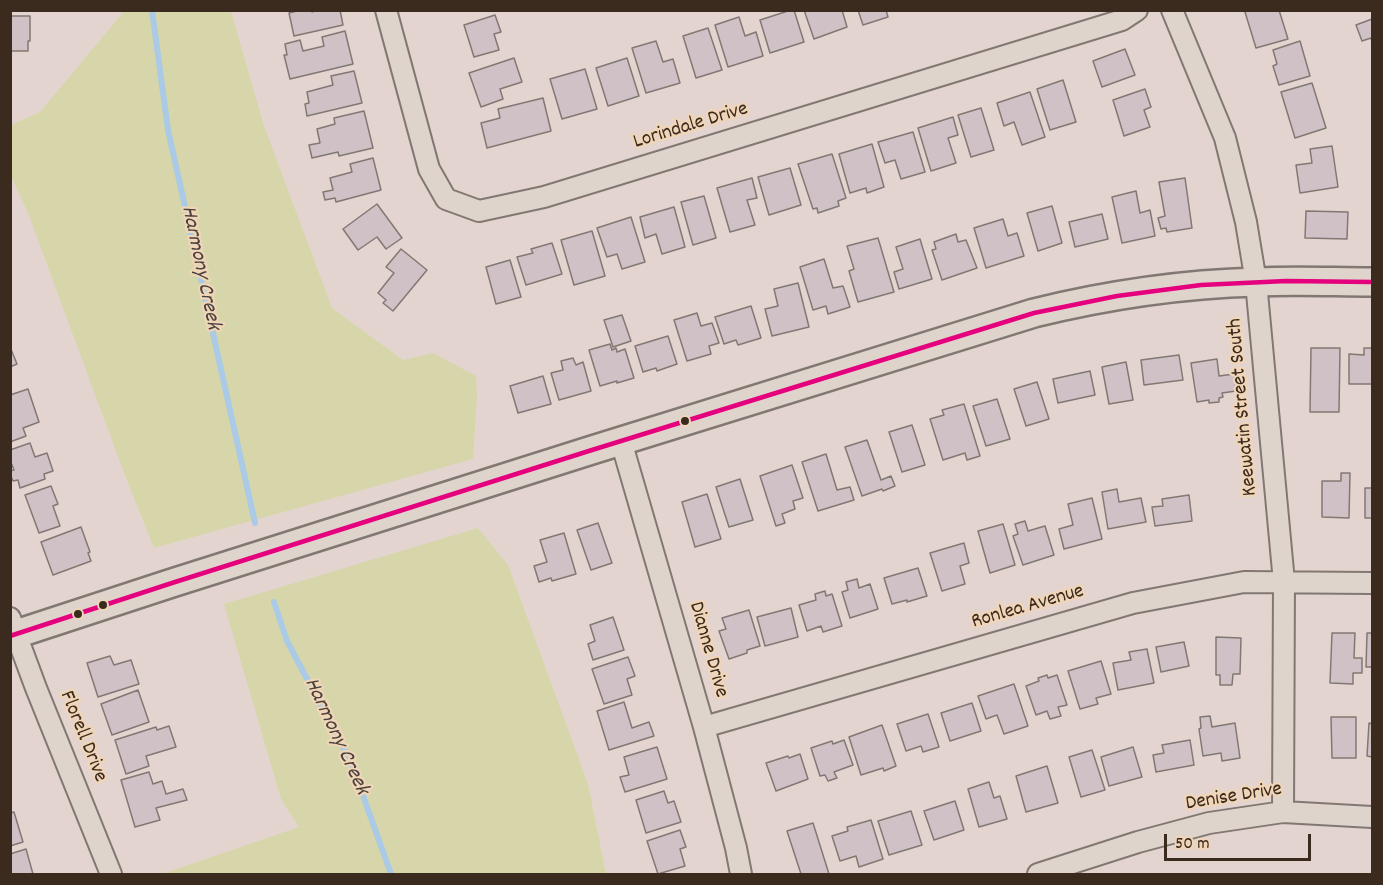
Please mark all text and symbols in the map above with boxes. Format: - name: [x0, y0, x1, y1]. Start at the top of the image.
- street label: Lorindale Drive: [631, 98, 751, 156]
- water label: Harmony Creek: [173, 204, 225, 332]
- street label: Keewatin Street South: [1224, 317, 1264, 497]
- unlabelled marker: [679, 415, 691, 427]
- street label: Ronlea Avenue: [969, 580, 1087, 636]
- unlabelled marker: [97, 599, 109, 611]
- street label: Dianne Drive: [681, 599, 733, 701]
- unlabelled marker: [72, 608, 84, 620]
- water label: Harmony Creek: [296, 674, 374, 800]
- street label: Florell Drive: [52, 688, 112, 786]
- street label: Denise Drive: [1184, 778, 1284, 818]
- scale bar: [1167, 822, 1314, 860]
- text: 50 m: [1175, 832, 1210, 857]

